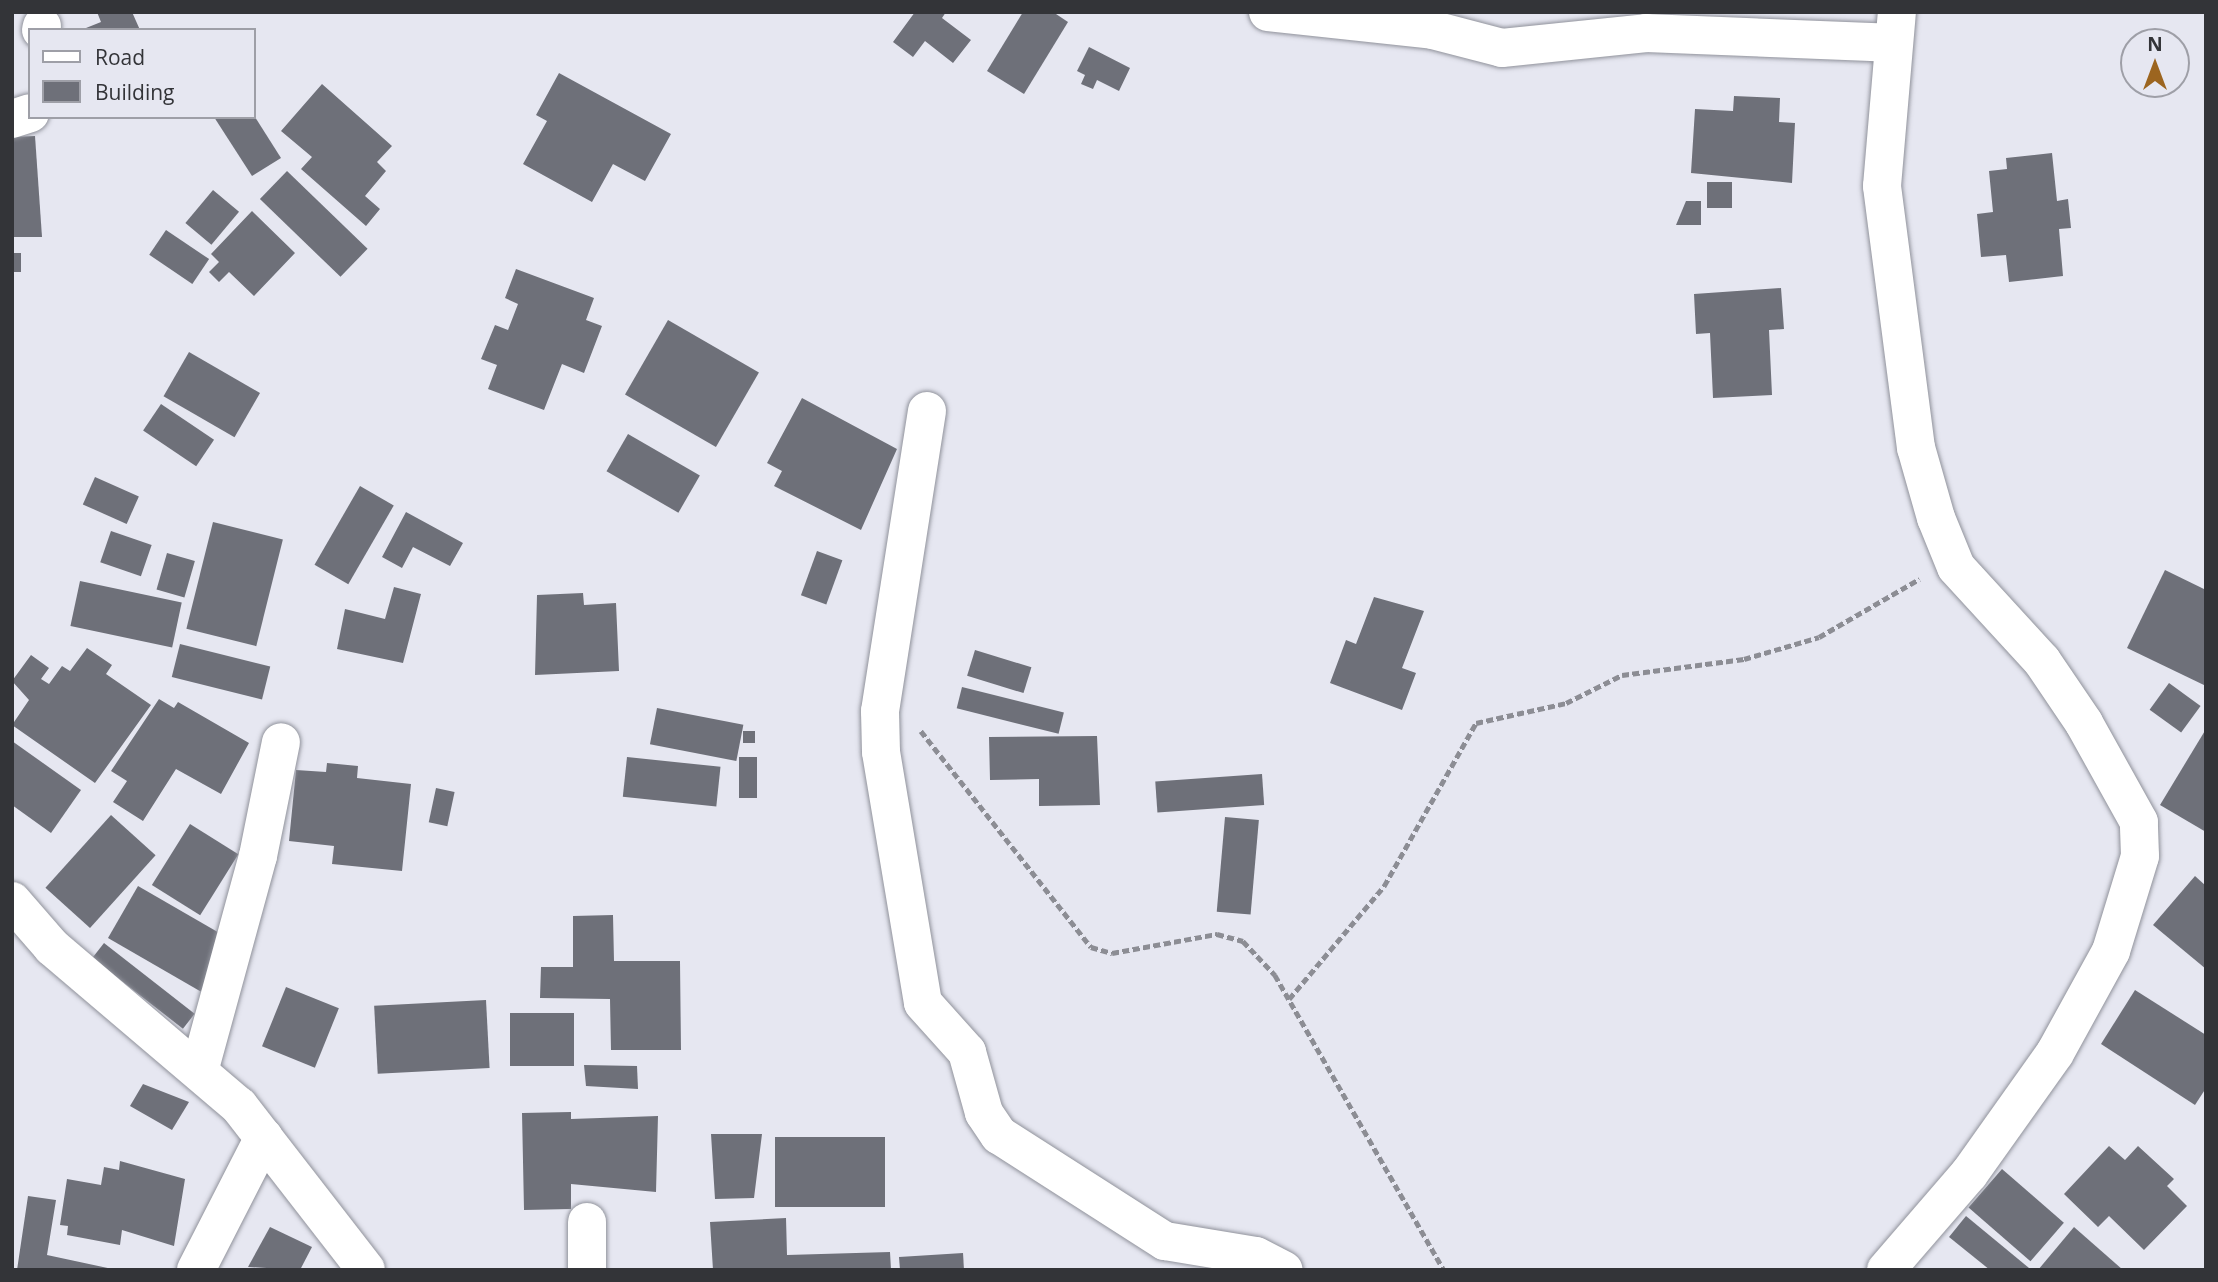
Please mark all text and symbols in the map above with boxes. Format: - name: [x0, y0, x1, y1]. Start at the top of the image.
- legend: [28, 28, 256, 119]
- north arrow: [2120, 28, 2190, 98]
- text: N: [2147, 31, 2163, 57]
- text: Road: [95, 43, 145, 71]
- text: Building: [95, 78, 174, 106]

